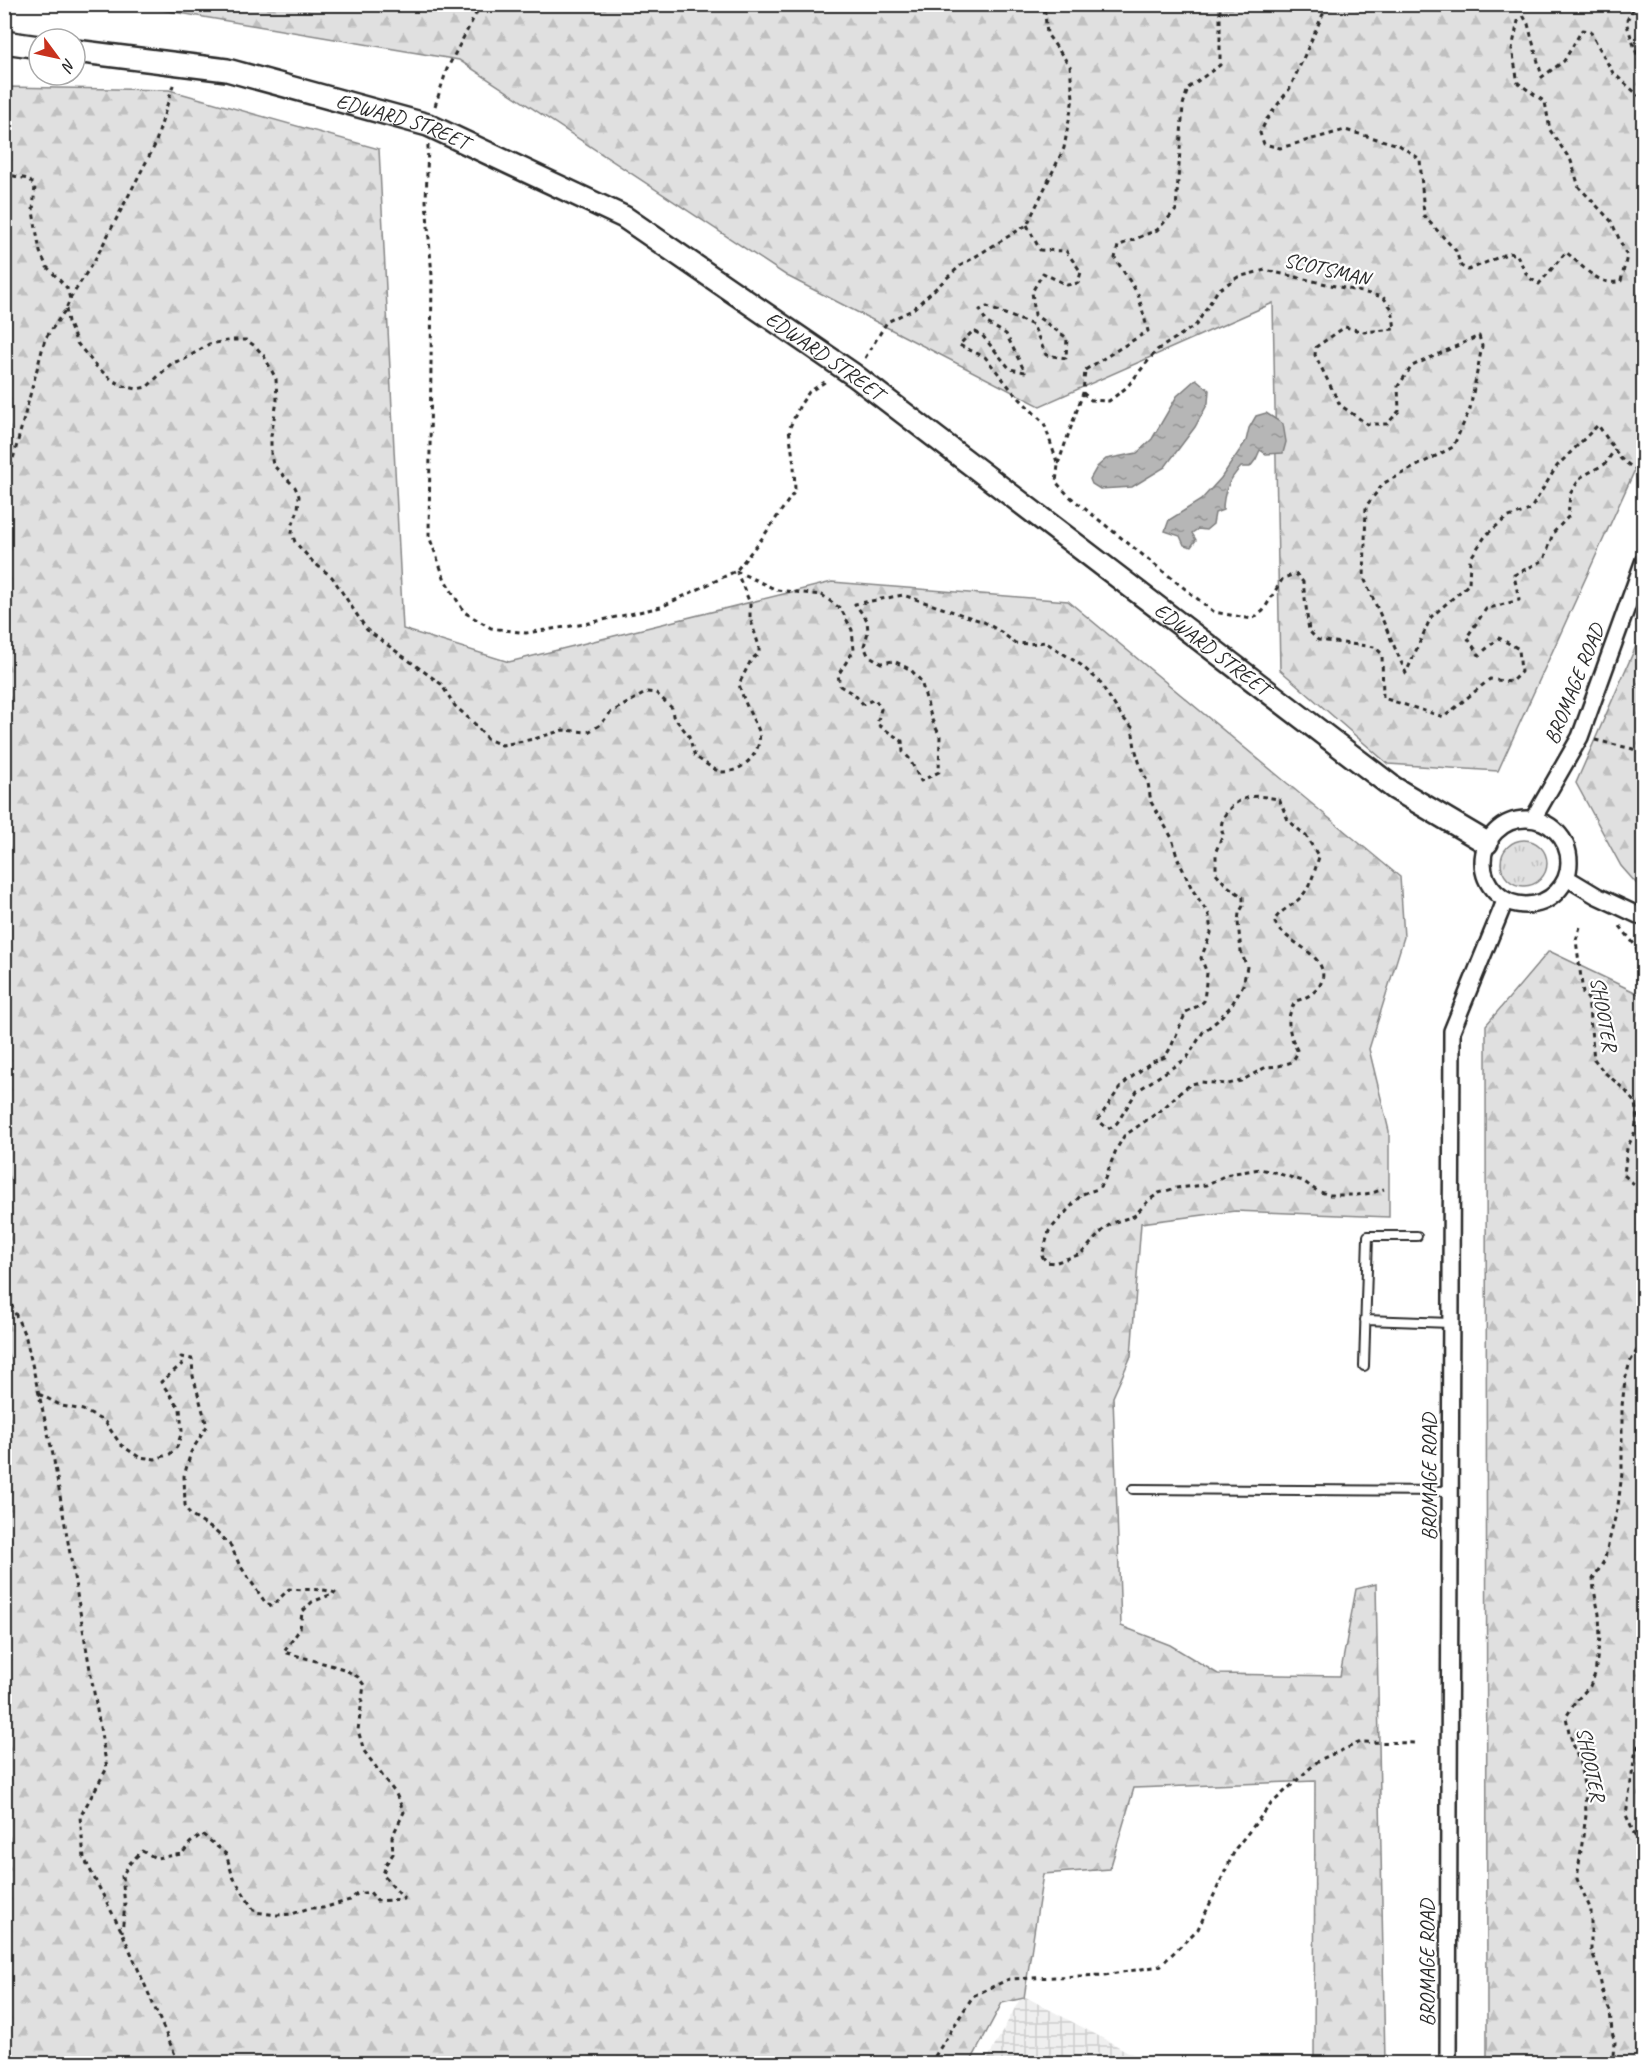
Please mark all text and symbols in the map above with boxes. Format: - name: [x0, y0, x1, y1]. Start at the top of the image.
- north arrow: [27, 27, 87, 87]
- text: N: [56, 55, 80, 77]
- street label: EDWARD STREET: [333, 87, 478, 158]
- street label: SCOTSMAN: [1282, 247, 1375, 292]
- street label: EDWARD STREET: [761, 305, 893, 409]
- street label: EDWARD STREET: [1149, 597, 1279, 704]
- street label: BROMAGE ROAD: [1538, 619, 1610, 748]
- street label: SHOOTER: [1585, 975, 1624, 1056]
- street label: BROMAGE ROAD: [1416, 1412, 1442, 1540]
- street label: SHOOTER: [1571, 1725, 1612, 1806]
- street label: BROMAGE ROAD: [1414, 1898, 1440, 2026]

